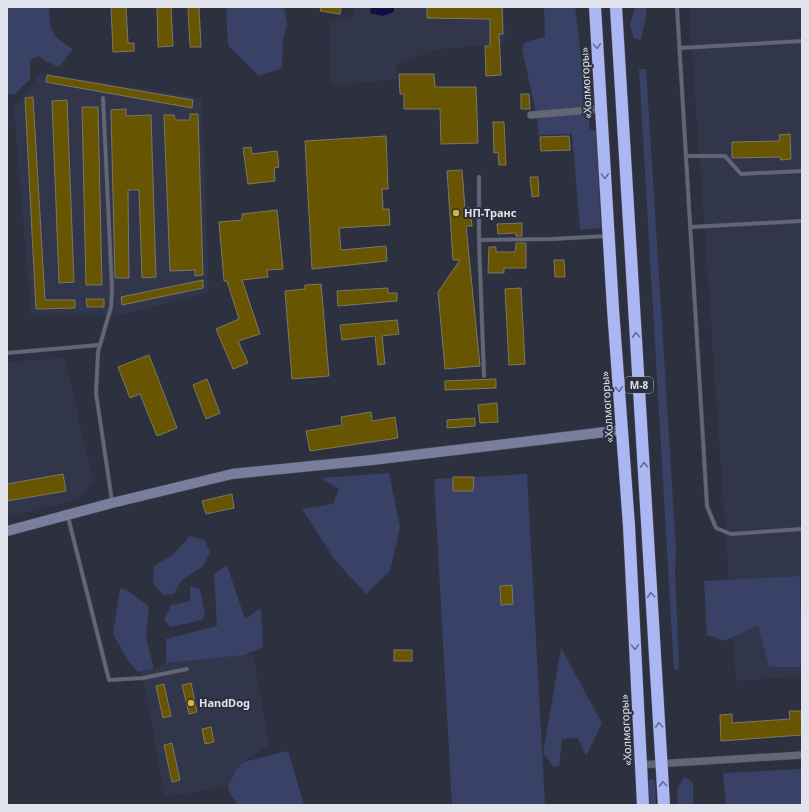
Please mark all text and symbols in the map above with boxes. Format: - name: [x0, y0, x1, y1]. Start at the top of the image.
- one-way arrow: [592, 43, 601, 49]
- street label: «Холмогоры»: [576, 46, 595, 119]
- one-way arrow: [600, 173, 609, 179]
- place label: НП-Транс: [464, 205, 517, 220]
- marker: НП-Транс: [451, 208, 461, 218]
- one-way arrow: [631, 332, 640, 338]
- street label: «Холмогоры»: [596, 370, 616, 443]
- road number: М-8: [625, 377, 653, 393]
- one-way arrow: [614, 386, 623, 392]
- one-way arrow: [639, 462, 648, 468]
- one-way arrow: [647, 592, 656, 598]
- one-way arrow: [631, 644, 639, 650]
- street label: «Холмогоры»: [616, 693, 635, 766]
- place label: HandDog: [199, 695, 250, 710]
- marker: HandDog: [186, 698, 196, 708]
- one-way arrow: [655, 722, 663, 728]
- one-way arrow: [658, 781, 667, 787]

